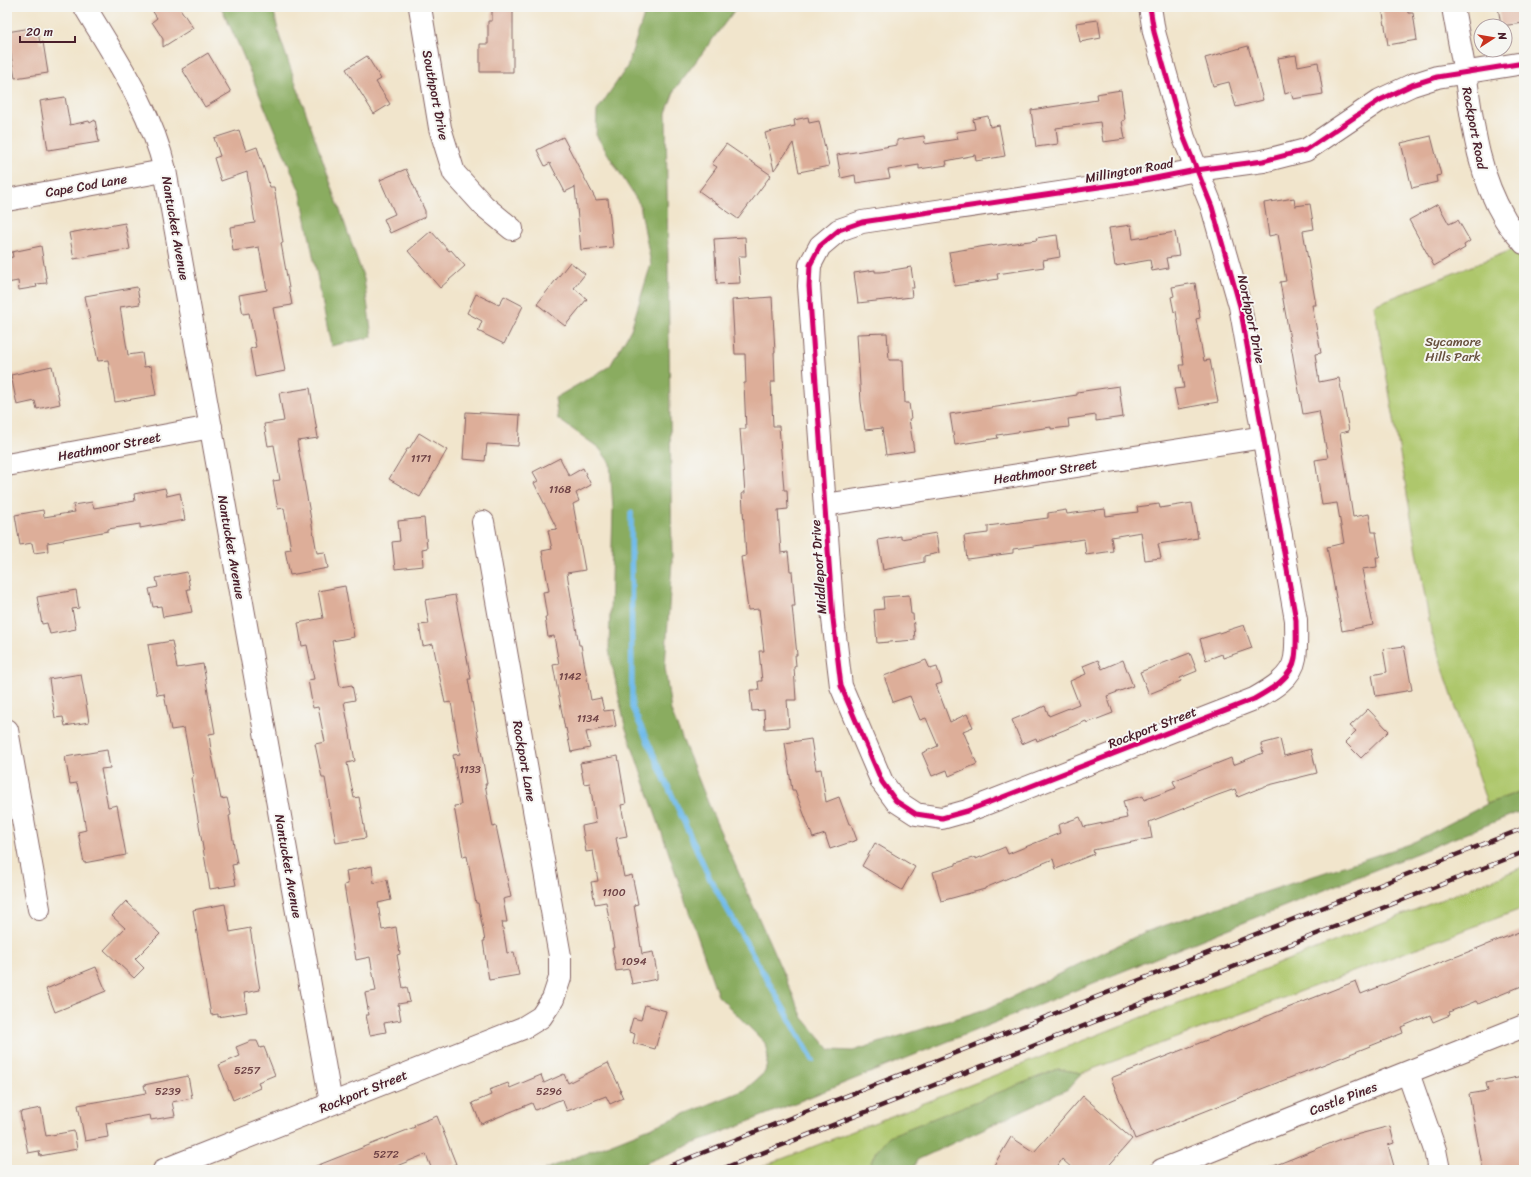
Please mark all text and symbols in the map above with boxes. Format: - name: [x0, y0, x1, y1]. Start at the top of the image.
- scale bar: [20, 18, 75, 44]
- north arrow: [1473, 18, 1513, 58]
- text: 20 m: [26, 21, 53, 43]
- text: N: [1492, 29, 1512, 42]
- street label: Southport Drive: [416, 48, 456, 142]
- street label: Rockport Road: [1455, 85, 1494, 172]
- street label: Millington Road: [1083, 151, 1176, 190]
- street label: Cape Cod Lane: [43, 167, 129, 204]
- street label: Nantucket Avenue: [155, 174, 196, 282]
- street label: Northport Drive: [1231, 273, 1272, 366]
- park label: Sycamore Hills Park: [1425, 330, 1481, 368]
- street label: Heathmoor Street: [56, 425, 163, 468]
- house number: 1171: [411, 449, 431, 468]
- street label: Heathmoor Street: [992, 452, 1099, 491]
- house number: 1168: [549, 480, 572, 499]
- street label: Nantucket Avenue: [211, 493, 252, 601]
- street label: Middleport Drive: [804, 518, 833, 615]
- house number: 1142: [559, 667, 582, 686]
- street label: Rockport Street: [1104, 700, 1200, 755]
- house number: 1134: [577, 709, 599, 728]
- street label: Rockport Lane: [506, 719, 543, 804]
- house number: 1133: [459, 760, 481, 779]
- street label: Nantucket Avenue: [268, 812, 309, 920]
- house number: 1100: [602, 883, 626, 902]
- house number: 1094: [621, 952, 647, 971]
- house number: 5257: [234, 1061, 261, 1080]
- street label: Rockport Street: [316, 1063, 411, 1120]
- street label: Castle Pines: [1306, 1075, 1381, 1122]
- house number: 5239: [155, 1082, 181, 1101]
- house number: 5296: [536, 1082, 562, 1101]
- house number: 5272: [373, 1145, 399, 1164]

